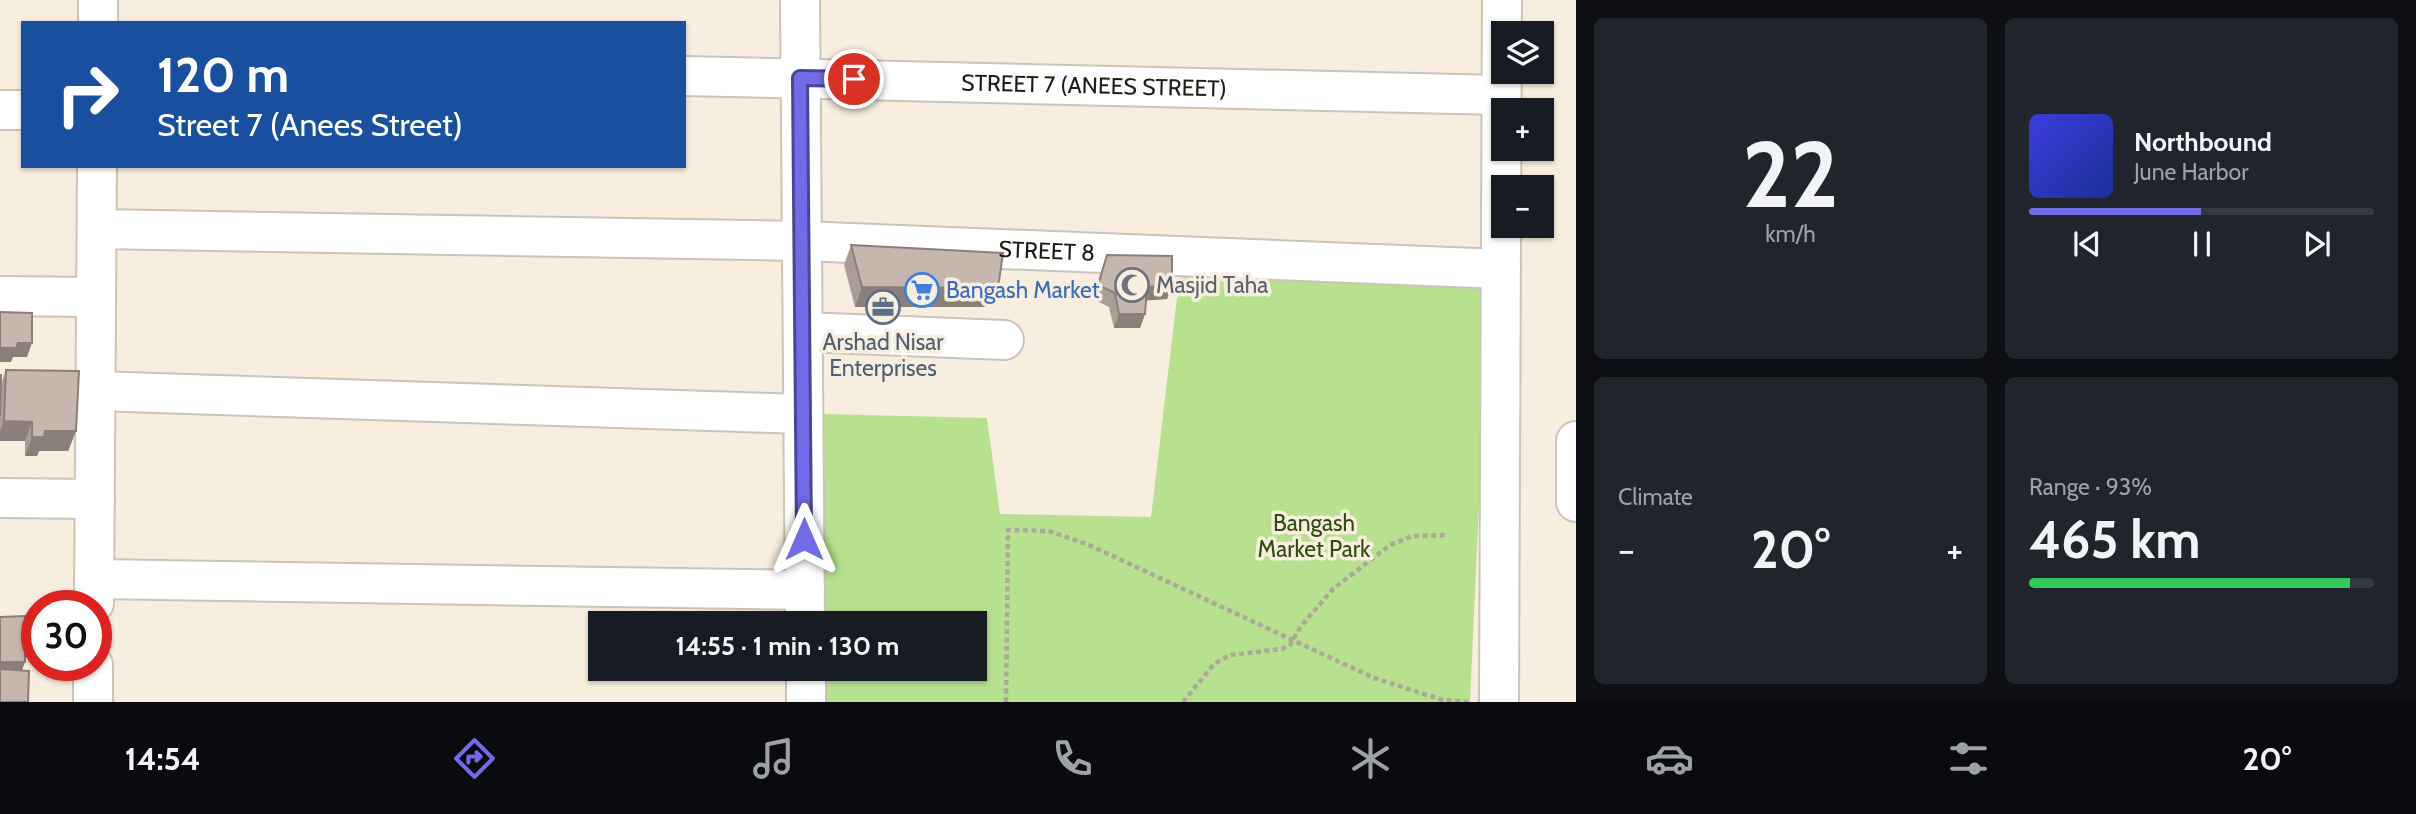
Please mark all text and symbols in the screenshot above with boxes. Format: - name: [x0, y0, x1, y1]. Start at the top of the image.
- map controls: [1491, 21, 1554, 238]
- button: layers: [1491, 21, 1554, 84]
- text: 120 m: [157, 45, 289, 104]
- icon: right: [42, 49, 133, 140]
- pin: [824, 49, 884, 109]
- icon: arrive: [835, 60, 873, 98]
- street label: STREET 7 (ANEES STREET): [961, 68, 1227, 103]
- button: +: [1491, 98, 1554, 161]
- text: Street 7 (Anees Street): [157, 105, 463, 144]
- text: 22: [1742, 119, 1839, 230]
- text: Northbound: [2134, 126, 2272, 158]
- text: June Harbor: [2134, 158, 2248, 186]
- button: −: [1491, 175, 1554, 238]
- text: km/h: [1765, 220, 1816, 248]
- icon: previous: [2068, 225, 2106, 263]
- icon: pause: [2183, 225, 2221, 263]
- icon: next: [2298, 225, 2336, 263]
- street label: STREET 8: [998, 235, 1095, 267]
- mosque icon: Masjid Taha: [1113, 266, 1151, 304]
- supermarket icon: Bangash Market: [903, 271, 941, 309]
- place label: Masjid Taha: [1156, 271, 1268, 299]
- place label: Bangash Market: [946, 276, 1100, 304]
- office icon: Arshad Nisar Enterprises: [864, 288, 902, 326]
- place label: Arshad Nisar Enterprises: [822, 328, 944, 382]
- text: Range · 93%: [2029, 473, 2152, 501]
- text: Climate: [1618, 483, 1693, 511]
- position arrow: [767, 502, 841, 576]
- text: 465 km: [2029, 508, 2201, 571]
- park label: Bangash Market Park: [1258, 509, 1371, 563]
- text: 20°: [1751, 518, 1830, 581]
- text: −: [1618, 526, 1635, 573]
- text: +: [1946, 526, 1963, 573]
- speed limit sign: 30: [21, 590, 112, 681]
- text: 14:55 · 1 min · 130 m: [676, 630, 899, 662]
- icon: directions: [450, 734, 499, 783]
- icon: music: [749, 734, 798, 783]
- icon: phone: [1048, 734, 1097, 783]
- icon: climate: [1346, 734, 1395, 783]
- icon: car: [1645, 734, 1694, 783]
- icon: filters: [1944, 734, 1993, 783]
- text: 14:54: [125, 739, 201, 778]
- text: 20°: [2242, 739, 2291, 778]

